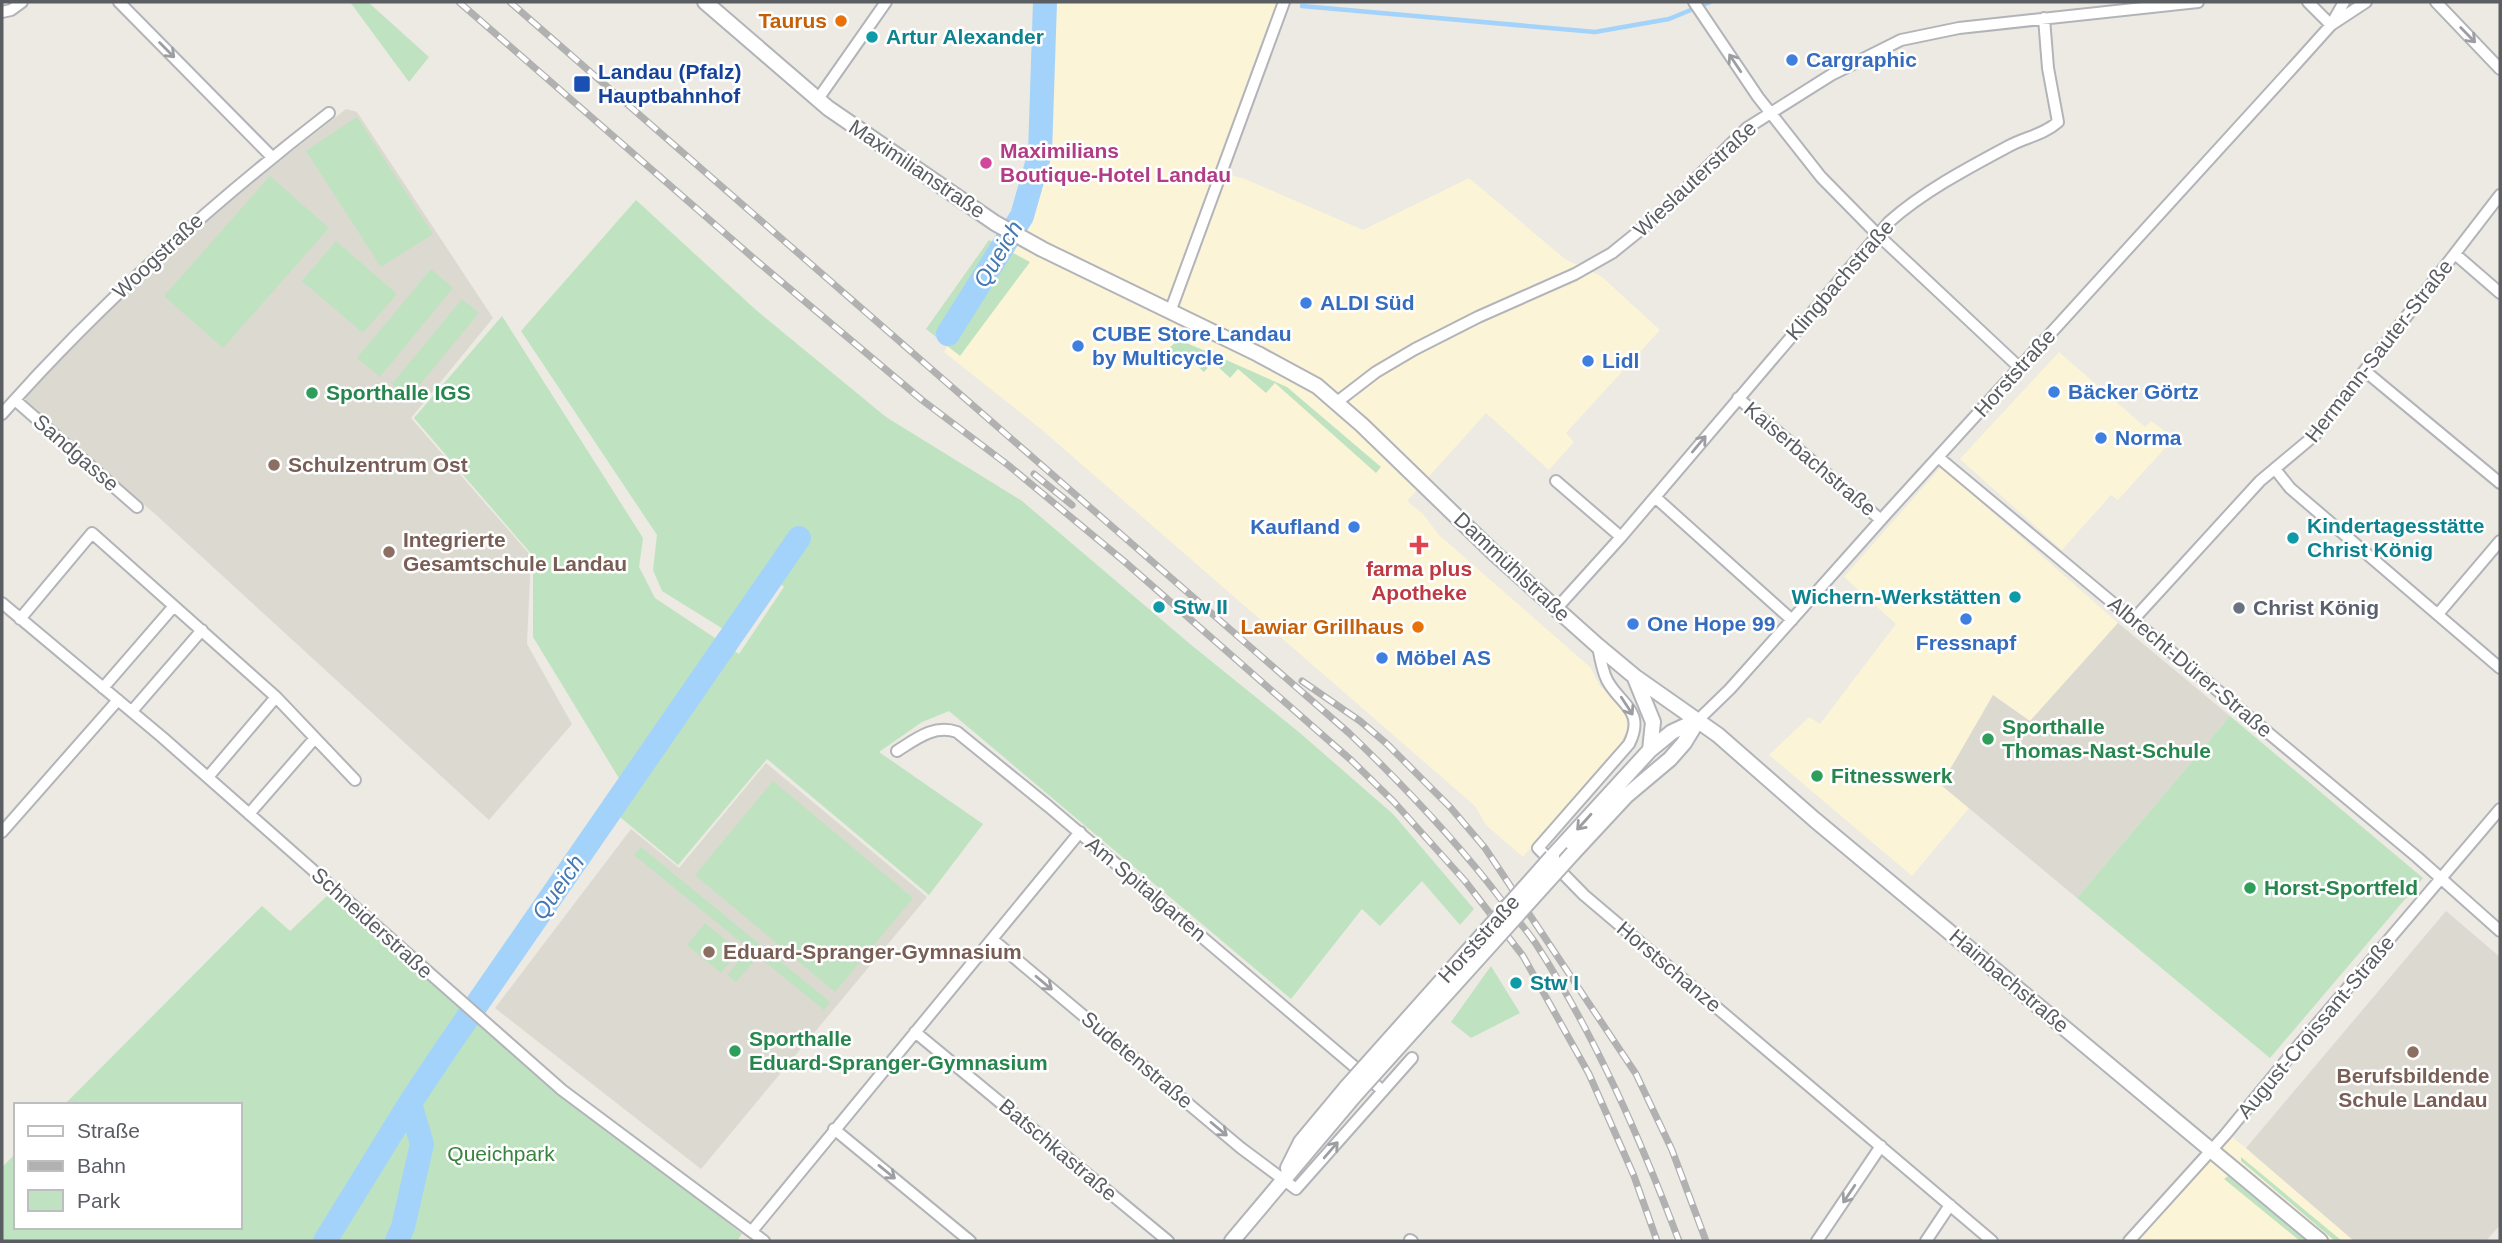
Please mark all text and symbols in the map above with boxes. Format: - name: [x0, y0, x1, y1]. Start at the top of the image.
- place label: Taurus: [759, 9, 827, 32]
- marker: Taurus: [833, 13, 849, 29]
- place label: Artur Alexander: [886, 25, 1044, 48]
- one-way arrow: [2460, 27, 2477, 44]
- marker: Artur Alexander: [864, 29, 880, 45]
- one-way arrow: [158, 42, 175, 59]
- place label: Cargraphic: [1806, 48, 1917, 71]
- marker: Cargraphic: [1784, 52, 1800, 68]
- one-way arrow: [1728, 54, 1742, 74]
- place label: Landau (Pfalz) Hauptbahnhof: [598, 60, 742, 107]
- marker: Landau (Pfalz) Hauptbahnhof: [572, 74, 592, 94]
- street label: Maximilianstraße: [845, 115, 989, 222]
- street label: Wieslauterstraße: [1629, 116, 1761, 241]
- place label: Maximilians Boutique-Hotel Landau: [1000, 139, 1231, 186]
- marker: Maximilians Boutique-Hotel Landau: [978, 155, 994, 171]
- street label: Woogstraße: [108, 208, 207, 303]
- street label: Klingbachstraße: [1781, 215, 1898, 344]
- water label: Queich: [968, 216, 1028, 292]
- street label: Hermann-Sauter-Straße: [2300, 255, 2457, 447]
- place label: ALDI Süd: [1320, 291, 1415, 314]
- marker: ALDI Süd: [1298, 295, 1314, 311]
- place label: CUBE Store Landau by Multicycle: [1092, 322, 1292, 369]
- street label: Horststraße: [1969, 324, 2060, 421]
- marker: CUBE Store Landau by Multicycle: [1070, 338, 1086, 354]
- place label: Lidl: [1602, 349, 1639, 372]
- marker: Lidl: [1580, 353, 1596, 369]
- place label: Bäcker Görtz: [2068, 380, 2199, 403]
- place label: Sporthalle IGS: [326, 381, 471, 404]
- marker: Bäcker Görtz: [2046, 384, 2062, 400]
- marker: Sporthalle IGS: [304, 385, 320, 401]
- street label: Kaiserbachstraße: [1740, 397, 1881, 520]
- street label: Sandgasse: [29, 409, 124, 496]
- place label: Norma: [2115, 426, 2182, 449]
- marker: Norma: [2093, 430, 2109, 446]
- one-way arrow: [1691, 436, 1707, 454]
- place label: Schulzentrum Ost: [288, 453, 468, 476]
- marker: Schulzentrum Ost: [266, 457, 282, 473]
- street label: Dammühlstraße: [1450, 507, 1575, 626]
- place label: Kindertagesstätte Christ König: [2307, 514, 2484, 561]
- place label: Kaufland: [1250, 515, 1340, 538]
- marker: Kaufland: [1346, 519, 1362, 535]
- place label: Integrierte Gesamtschule Landau: [403, 528, 627, 575]
- marker: Kindertagesstätte Christ König: [2285, 530, 2301, 546]
- marker: farma plus Apotheke: [1411, 537, 1427, 553]
- marker: Integrierte Gesamtschule Landau: [381, 544, 397, 560]
- place label: farma plus Apotheke: [1366, 557, 1472, 604]
- place label: Wichern-Werkstätten: [1792, 585, 2001, 608]
- marker: Wichern-Werkstätten: [2007, 589, 2023, 605]
- street label: Albrecht-Dürer-Straße: [2104, 591, 2277, 742]
- place label: Stw II: [1173, 595, 1228, 618]
- place label: Christ König: [2253, 596, 2379, 619]
- marker: Stw II: [1151, 599, 1167, 615]
- marker: Christ König: [2231, 600, 2247, 616]
- marker: Fressnapf: [1958, 611, 1974, 627]
- place label: One Hope 99: [1647, 612, 1775, 635]
- place label: Lawiar Grillhaus: [1241, 615, 1404, 638]
- marker: One Hope 99: [1625, 616, 1641, 632]
- marker: Lawiar Grillhaus: [1410, 619, 1426, 635]
- place label: Fressnapf: [1916, 631, 2017, 654]
- place label: Möbel AS: [1396, 646, 1491, 669]
- marker: Möbel AS: [1374, 650, 1390, 666]
- one-way arrow: [1620, 696, 1635, 715]
- place label: Sporthalle Thomas-Nast-Schule: [2002, 715, 2211, 762]
- marker: Sporthalle Thomas-Nast-Schule: [1980, 731, 1996, 747]
- place label: Fitnesswerk: [1831, 764, 1953, 787]
- marker: Fitnesswerk: [1809, 768, 1825, 784]
- one-way arrow: [1575, 813, 1592, 830]
- street label: Am Spitalgarten: [1082, 832, 1211, 945]
- water label: Queich: [526, 850, 590, 924]
- street label: Schneiderstraße: [307, 863, 437, 983]
- place label: Horst-Sportfeld: [2264, 876, 2418, 899]
- marker: Horst-Sportfeld: [2242, 880, 2258, 896]
- street label: Horststraße: [1433, 890, 1524, 987]
- street label: Horstschanze: [1613, 917, 1726, 1017]
- street label: Hainbachstraße: [1945, 924, 2073, 1037]
- street label: August-Croissant-Straße: [2233, 931, 2399, 1123]
- place label: Eduard-Spranger-Gymnasium: [723, 940, 1022, 963]
- marker: Eduard-Spranger-Gymnasium: [701, 944, 717, 960]
- place label: Stw I: [1530, 971, 1579, 994]
- one-way arrow: [1035, 975, 1053, 991]
- marker: Stw I: [1508, 975, 1524, 991]
- street label: Sudetenstraße: [1077, 1007, 1197, 1113]
- place label: Sporthalle Eduard-Spranger-Gymnasium: [749, 1027, 1048, 1074]
- marker: Sporthalle Eduard-Spranger-Gymnasium: [727, 1043, 743, 1059]
- marker: Berufsbildende Schule Landau: [2405, 1044, 2421, 1060]
- place label: Berufsbildende Schule Landau: [2337, 1064, 2489, 1111]
- street label: Batschkastraße: [995, 1094, 1122, 1205]
- legend: [14, 1103, 242, 1229]
- text: Straße: [77, 1119, 140, 1142]
- one-way arrow: [1209, 1121, 1227, 1137]
- park label: Queichpark: [447, 1142, 555, 1165]
- one-way arrow: [1323, 1142, 1339, 1160]
- text: Bahn: [77, 1154, 126, 1177]
- one-way arrow: [877, 1165, 895, 1180]
- one-way arrow: [1842, 1184, 1856, 1203]
- text: Park: [77, 1189, 121, 1212]

